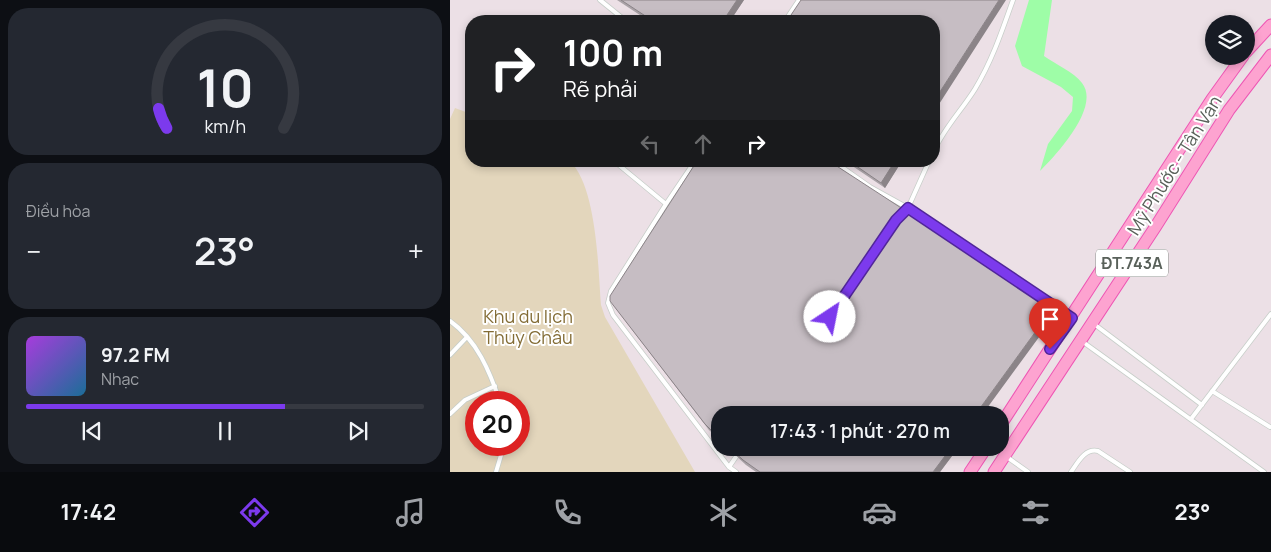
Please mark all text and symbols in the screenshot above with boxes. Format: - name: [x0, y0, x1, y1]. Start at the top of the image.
- map controls: [1205, 15, 1255, 65]
- button: layers: [1205, 15, 1255, 65]
- text: 100 m: [563, 29, 663, 77]
- icon: right: [480, 35, 545, 100]
- text: 10: [197, 52, 254, 123]
- text: Rẽ phải: [563, 74, 638, 104]
- street label: Mỹ Phước - Tân Vạn: [1121, 91, 1227, 239]
- text: km/h: [204, 114, 246, 138]
- icon: left: [636, 130, 664, 158]
- icon: ahead: [689, 130, 717, 158]
- icon: right: [742, 130, 770, 158]
- text: Điều hòa: [26, 200, 90, 222]
- text: 23°: [194, 224, 255, 276]
- text: −: [26, 232, 41, 270]
- text: +: [408, 232, 424, 270]
- road number: ĐT.743A: [1096, 250, 1168, 276]
- position arrow: [803, 290, 855, 342]
- pin: [1029, 298, 1071, 349]
- park label: Khu du lịch Thủy Châu: [483, 304, 573, 349]
- icon: arrive: [1036, 305, 1064, 333]
- text: 97.2 FM: [101, 342, 170, 368]
- text: Nhạc: [101, 368, 139, 390]
- speed limit sign: 20: [465, 391, 530, 456]
- icon: previous: [78, 417, 106, 445]
- icon: pause: [211, 417, 239, 445]
- icon: next: [344, 417, 372, 445]
- text: 17:43 · 1 phút · 270 m: [770, 418, 950, 444]
- icon: directions: [237, 495, 272, 530]
- icon: music: [393, 495, 428, 530]
- icon: phone: [550, 495, 585, 530]
- icon: climate: [706, 495, 741, 530]
- icon: car: [862, 495, 897, 530]
- icon: filters: [1018, 495, 1053, 530]
- text: 17:42: [61, 497, 116, 527]
- text: 23°: [1175, 497, 1210, 527]

